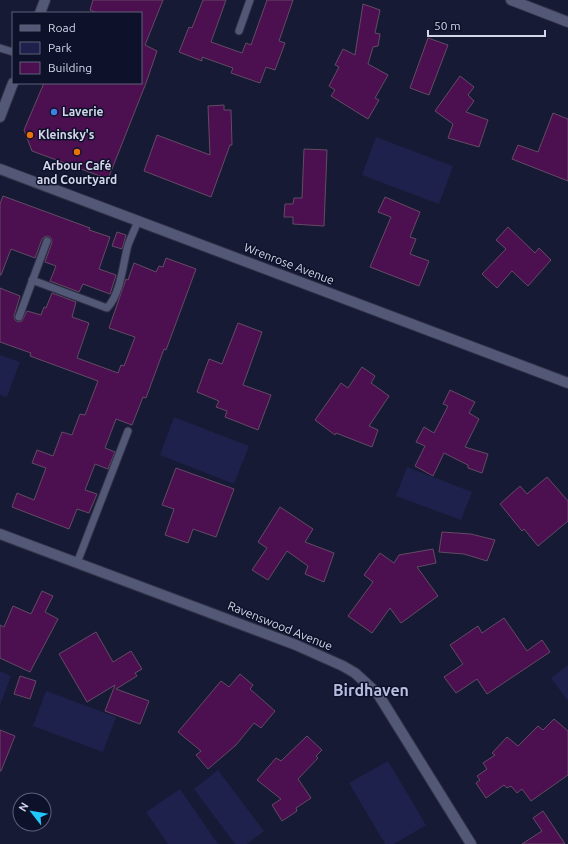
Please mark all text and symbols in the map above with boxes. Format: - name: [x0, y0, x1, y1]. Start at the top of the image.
- legend: [12, 12, 142, 84]
- scale bar: [428, 12, 545, 38]
- text: 50 m: [434, 19, 461, 32]
- text: Road: [48, 21, 76, 34]
- text: Park: [48, 41, 72, 54]
- text: Building: [48, 61, 92, 74]
- place label: Laverie: [62, 105, 104, 118]
- marker: Laverie: [49, 107, 59, 117]
- place label: Kleinsky's: [38, 128, 95, 141]
- marker: Kleinsky's: [25, 130, 35, 140]
- marker: Arbour Café and Courtyard: [72, 147, 82, 157]
- place label: Arbour Café and Courtyard: [37, 159, 117, 186]
- street label: Wrenrose Avenue: [242, 240, 336, 287]
- street label: Ravenswood Avenue: [226, 599, 334, 652]
- district label: Birdhaven: [333, 681, 409, 699]
- north arrow: [12, 792, 52, 832]
- text: N: [16, 800, 31, 813]

